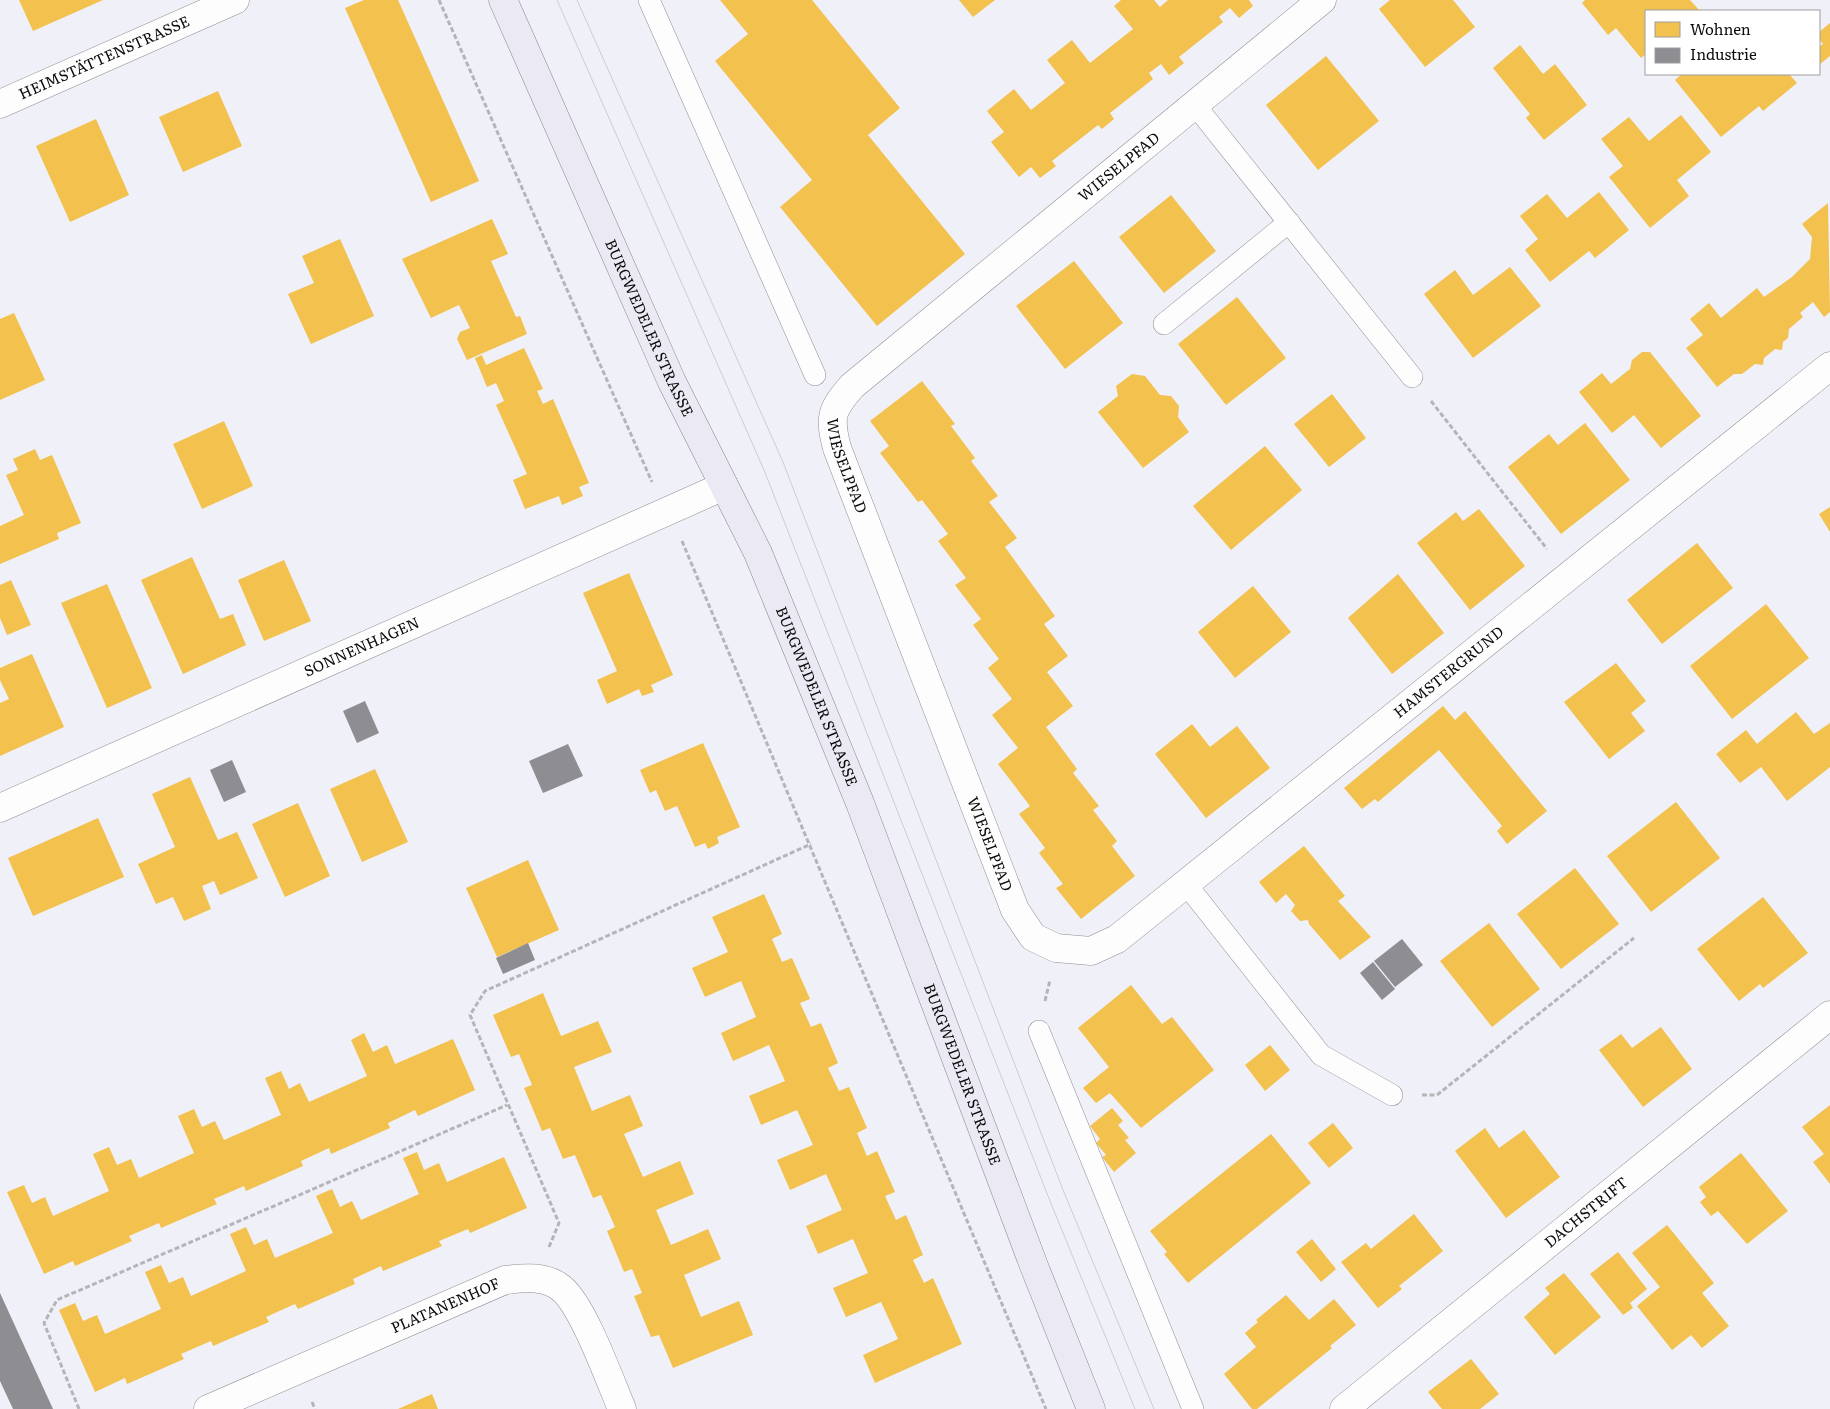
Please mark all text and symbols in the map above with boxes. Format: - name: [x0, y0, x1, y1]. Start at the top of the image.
- street label: HEIMSTÄTTENSTRASSE: [15, 9, 193, 104]
- legend: [1645, 10, 1820, 75]
- text: Wohnen: [1690, 17, 1751, 40]
- text: Industrie: [1690, 42, 1757, 65]
- street label: WIESELPFAD: [1072, 126, 1164, 206]
- street label: BURGWEDELER STRASSE: [600, 235, 700, 420]
- street label: WIESELPFAD: [822, 417, 874, 516]
- street label: BURGWEDELER STRASSE: [771, 602, 865, 789]
- street label: SONNENHAGEN: [300, 610, 423, 681]
- street label: HAMSTERGRUND: [1388, 620, 1508, 723]
- street label: WIESELPFAD: [962, 793, 1020, 894]
- street label: BURGWEDELER STRASSE: [919, 980, 1008, 1168]
- street label: DACHSTRIFT: [1539, 1170, 1632, 1252]
- street label: PLATANENHOF: [387, 1271, 503, 1338]

